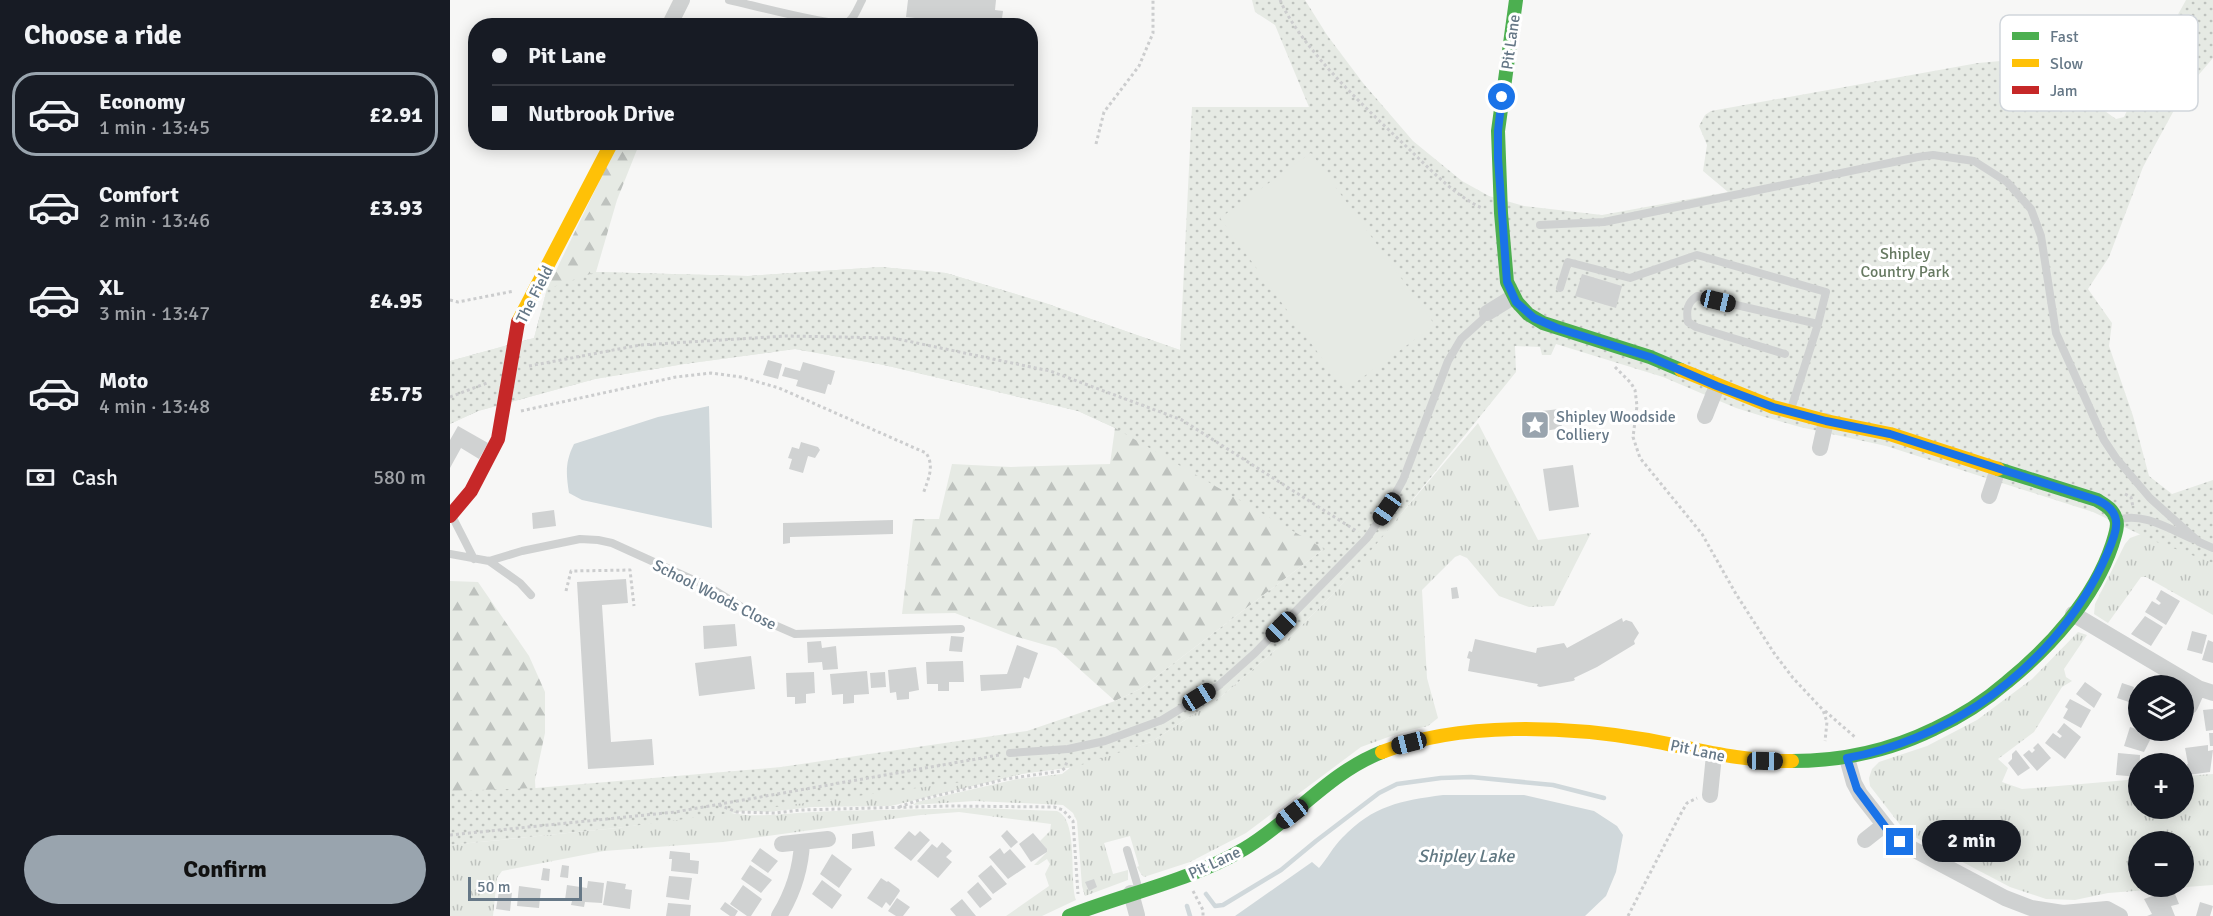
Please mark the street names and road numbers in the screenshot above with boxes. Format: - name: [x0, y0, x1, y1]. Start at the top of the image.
- street label: Pit Lane: [1497, 13, 1525, 71]
- street label: The Field: [512, 262, 558, 327]
- street label: School Woods Close: [649, 555, 780, 635]
- street label: Pit Lane: [1669, 735, 1727, 767]
- street label: Pit Lane: [1185, 842, 1244, 884]

